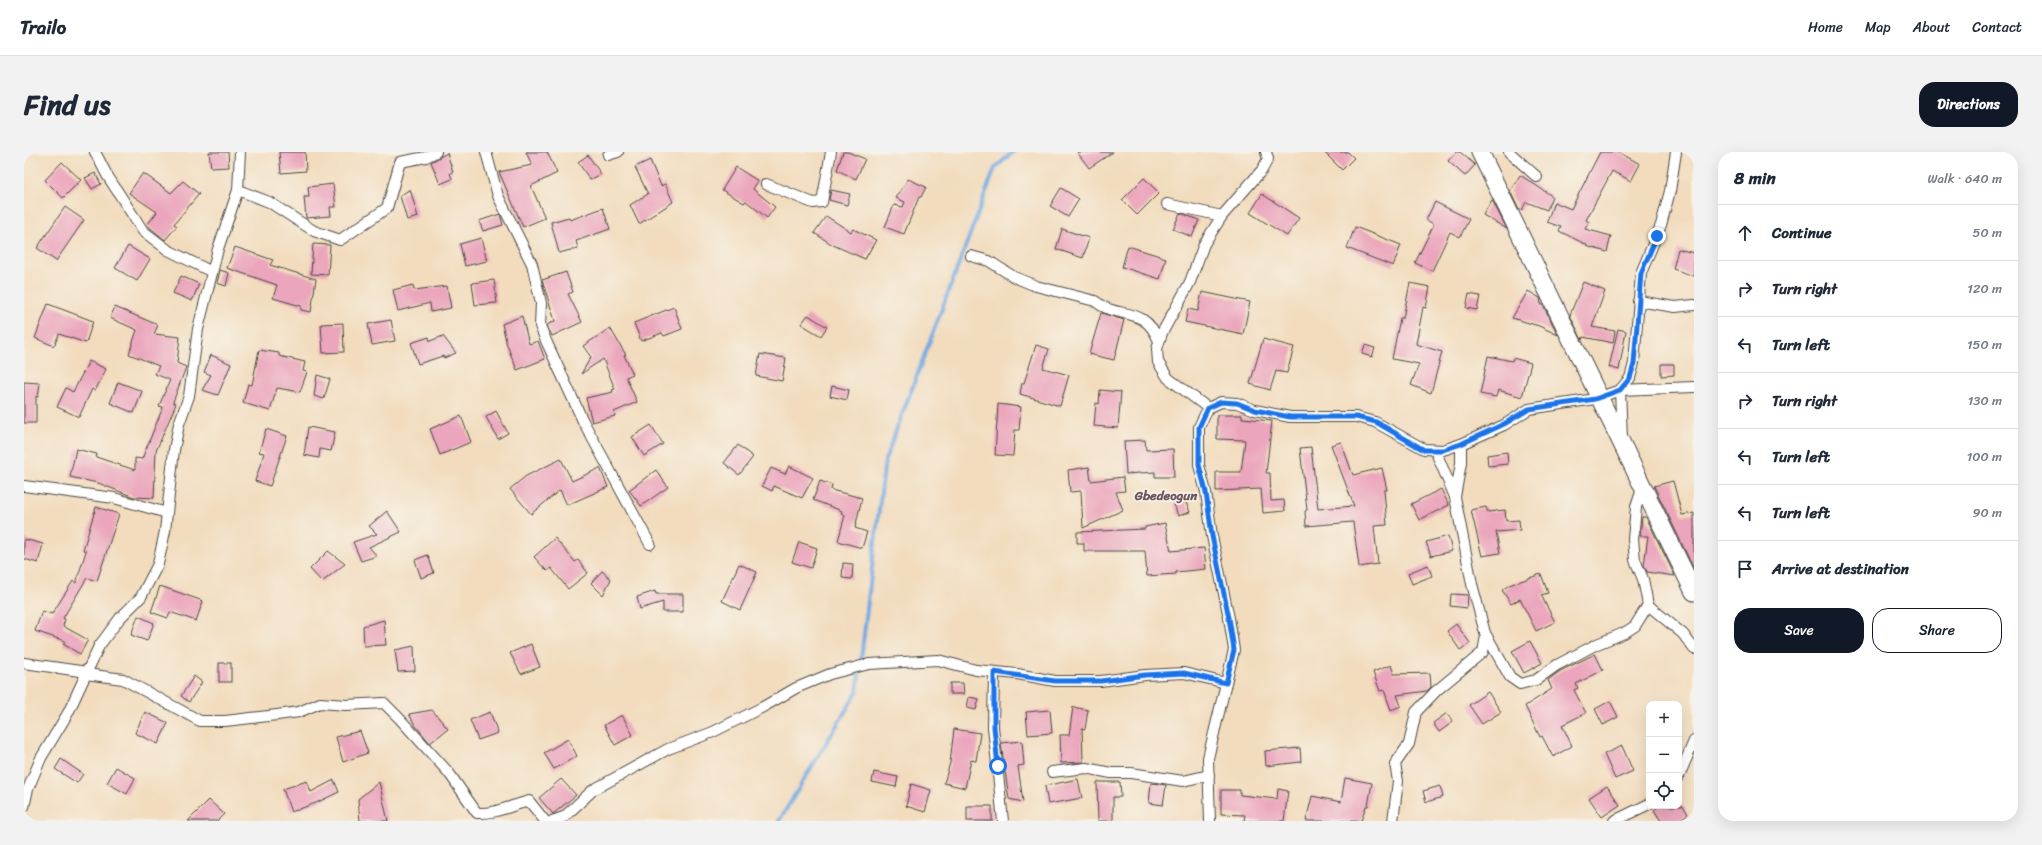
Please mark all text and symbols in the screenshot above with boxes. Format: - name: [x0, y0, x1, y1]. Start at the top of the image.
- text: Trailo: [20, 11, 66, 44]
- text: Home: [1808, 15, 1843, 40]
- text: Map: [1865, 15, 1891, 40]
- text: About: [1913, 15, 1950, 40]
- text: Contact: [1972, 15, 2022, 40]
- text: Find us: [24, 80, 111, 129]
- button: Directions: [1919, 82, 2018, 127]
- text: 8 min: [1734, 163, 1776, 193]
- text: Walk · 640 m: [1928, 167, 2002, 190]
- text: Continue: [1772, 220, 1832, 246]
- text: 50 m: [1972, 221, 2002, 244]
- icon: ahead: [1734, 222, 1756, 244]
- route end: [1648, 227, 1666, 245]
- text: Turn right: [1772, 276, 1837, 302]
- text: 120 m: [1967, 277, 2002, 300]
- icon: right: [1734, 278, 1756, 300]
- text: Turn left: [1772, 332, 1830, 358]
- text: 150 m: [1967, 333, 2002, 356]
- icon: left: [1734, 334, 1756, 356]
- text: Turn right: [1772, 388, 1837, 414]
- text: 130 m: [1968, 389, 2002, 412]
- icon: right: [1734, 390, 1756, 412]
- text: Turn left: [1772, 444, 1830, 470]
- text: 100 m: [1967, 445, 2002, 468]
- icon: left: [1734, 446, 1756, 468]
- district label: Gbedeogun: [1134, 484, 1198, 507]
- text: Turn left: [1772, 500, 1830, 526]
- text: 90 m: [1972, 501, 2002, 524]
- icon: left: [1734, 502, 1756, 524]
- text: Arrive at destination: [1772, 556, 1909, 582]
- icon: arrive: [1734, 558, 1756, 580]
- button: Save: [1734, 608, 1864, 653]
- button: Share: [1872, 608, 2002, 653]
- map controls: [1646, 701, 1682, 809]
- button: +: [1646, 701, 1682, 737]
- button: −: [1646, 737, 1682, 773]
- route start: [989, 757, 1007, 775]
- button: locate: [1646, 773, 1682, 809]

